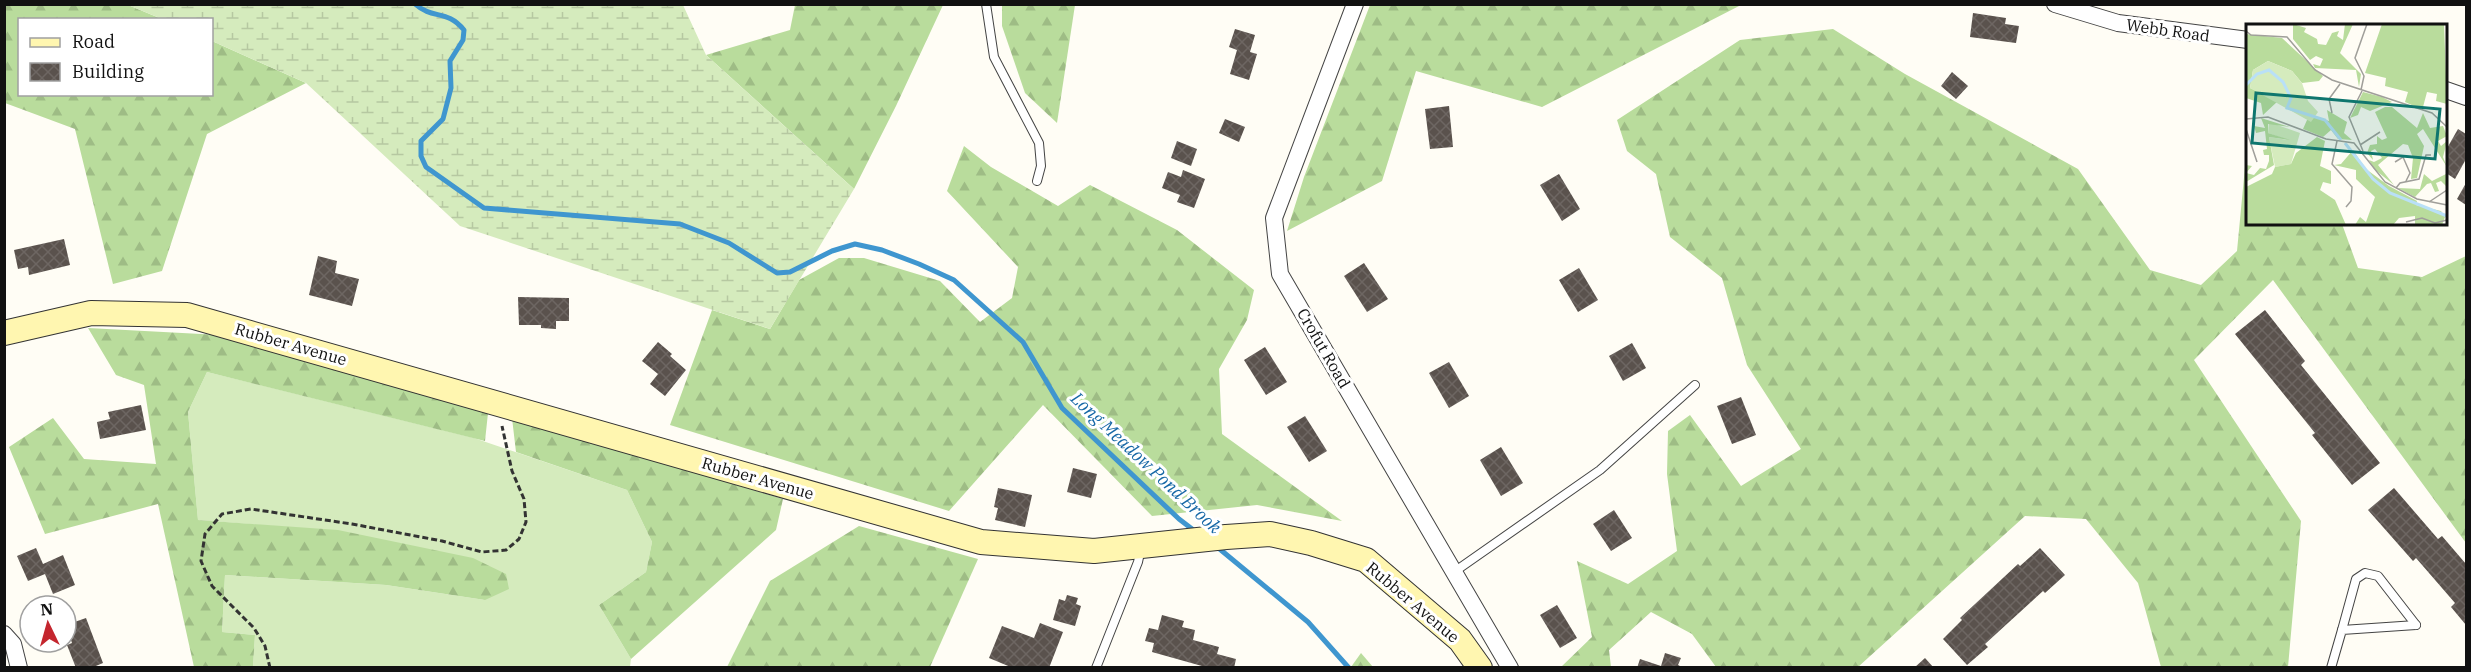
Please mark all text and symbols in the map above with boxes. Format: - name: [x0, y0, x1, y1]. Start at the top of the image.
- street label: Webb Road: [2125, 14, 2211, 46]
- legend: [18, 18, 213, 96]
- inset map: [2246, 24, 2447, 225]
- text: Road: [72, 30, 115, 53]
- text: Building: [72, 60, 144, 83]
- street label: Crofut Road: [1293, 304, 1355, 392]
- street label: Rubber Avenue: [233, 318, 349, 370]
- water label: Long Meadow Pond Brook: [1066, 386, 1227, 539]
- street label: Rubber Avenue: [700, 452, 816, 504]
- street label: Rubber Avenue: [1362, 557, 1464, 647]
- north arrow: [18, 594, 78, 654]
- text: N: [40, 599, 54, 620]

